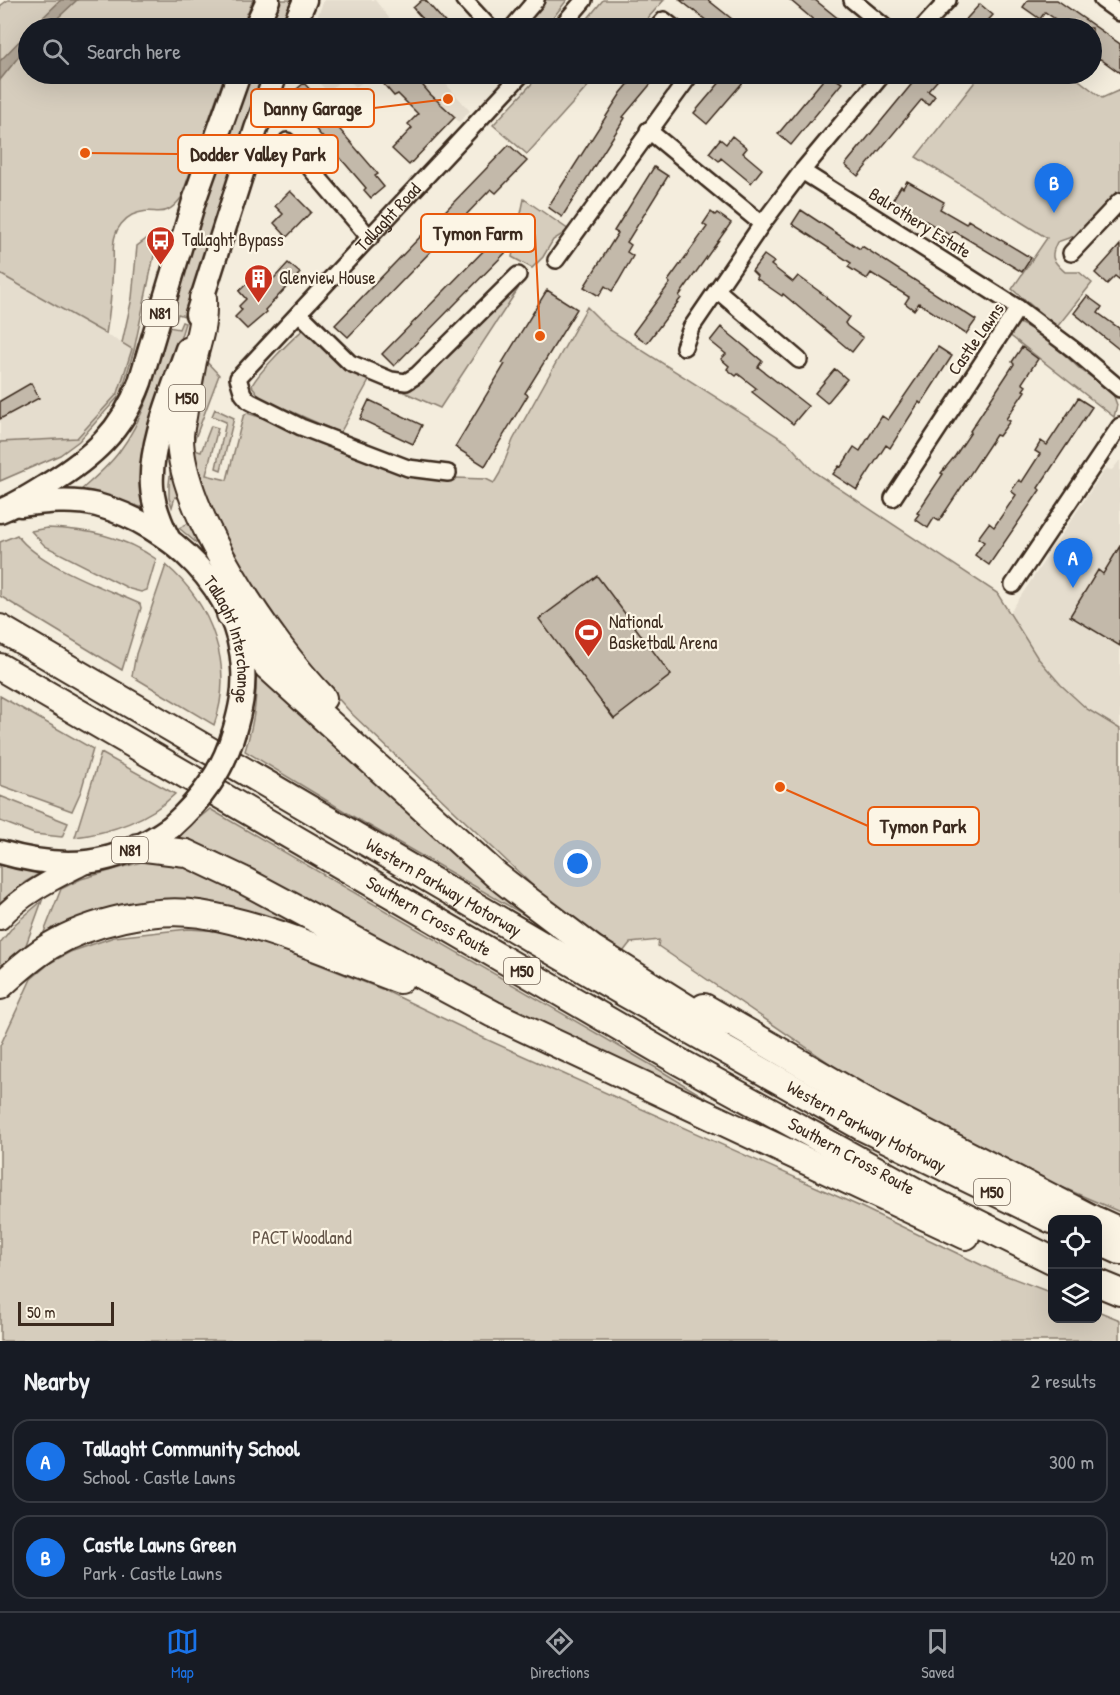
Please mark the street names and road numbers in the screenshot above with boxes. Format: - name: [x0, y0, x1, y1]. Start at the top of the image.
- street label: Tallaght Road: [349, 177, 426, 257]
- street label: Balrothery Estate: [864, 181, 976, 264]
- street label: Castle Lawns: [941, 297, 1010, 380]
- road number: N81: [142, 300, 178, 326]
- road number: M50: [169, 385, 205, 411]
- street label: Tallaght Interchange: [198, 570, 256, 706]
- street label: Western Parkway Motorway: [361, 832, 527, 943]
- road number: N81: [112, 837, 148, 863]
- street label: Southern Cross Route: [362, 870, 496, 962]
- road number: M50: [504, 958, 540, 984]
- street label: Western Parkway Motorway: [783, 1074, 951, 1178]
- street label: Southern Cross Route: [784, 1111, 919, 1201]
- road number: M50: [974, 1179, 1010, 1205]

